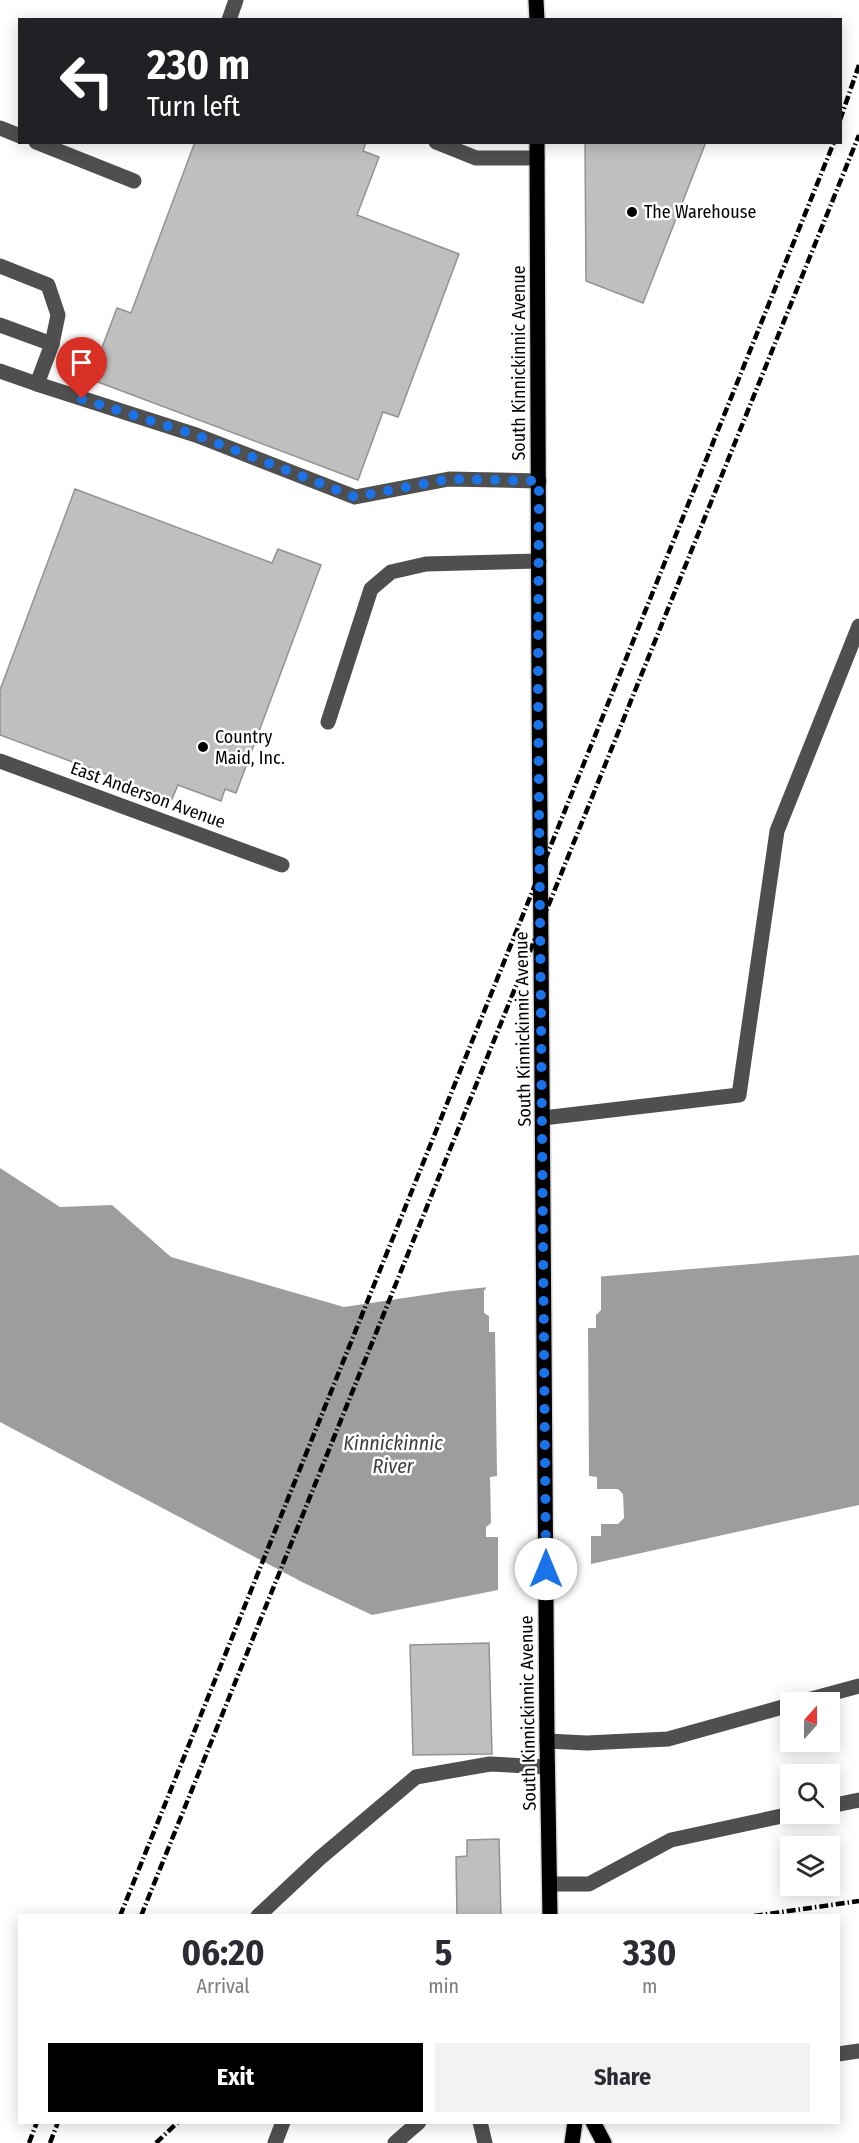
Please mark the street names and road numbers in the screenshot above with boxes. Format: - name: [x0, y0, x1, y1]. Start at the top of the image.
- street label: South Kinnickinnic Avenue: [508, 265, 530, 461]
- street label: East Anderson Avenue: [68, 757, 229, 833]
- street label: South Kinnickinnic Avenue: [510, 931, 536, 1127]
- street label: South Kinnickinnic Avenue: [515, 1615, 541, 1811]

